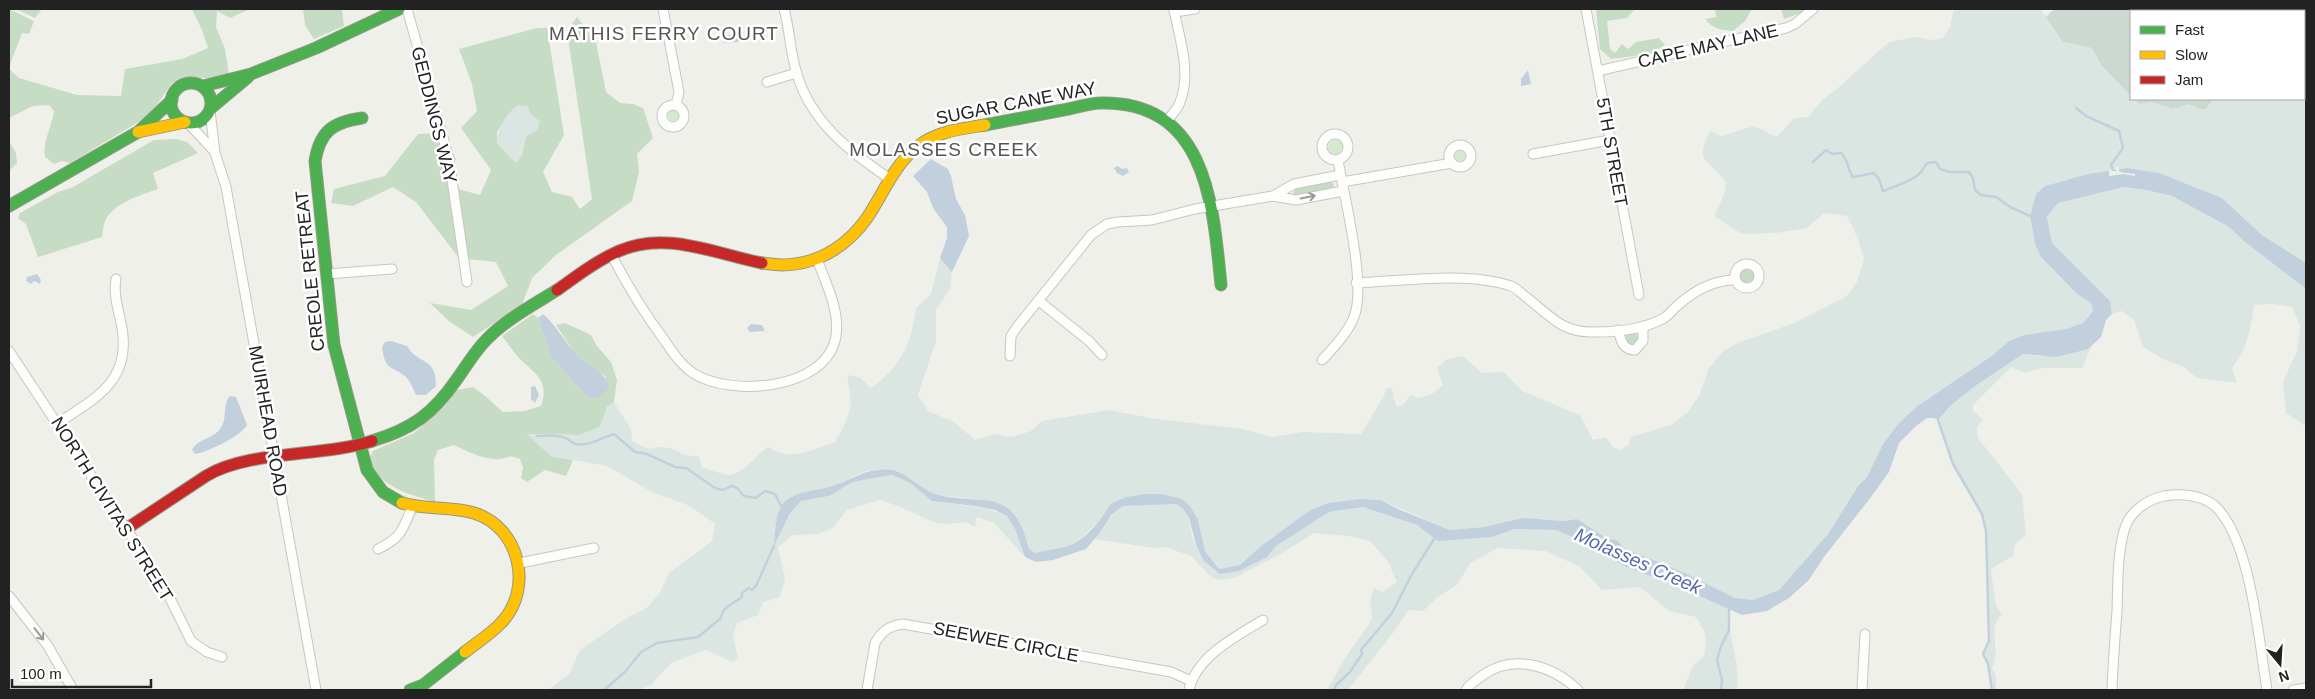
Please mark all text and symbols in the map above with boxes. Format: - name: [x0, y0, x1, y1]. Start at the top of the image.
- legend: [2130, 10, 2305, 100]
- street label: CAPE MAY LANE: [1636, 20, 1780, 72]
- text: Fast: [2175, 21, 2205, 38]
- district label: MATHIS FERRY COURT: [549, 23, 779, 44]
- street label: GEDDINGS WAY: [407, 45, 461, 185]
- text: Slow: [2175, 46, 2208, 63]
- text: Jam: [2175, 71, 2203, 88]
- street label: SUGAR CANE WAY: [934, 78, 1098, 128]
- street label: 5TH STREET: [1593, 96, 1631, 208]
- district label: MOLASSES CREEK: [849, 139, 1039, 160]
- street label: CREOLE RETREAT: [292, 190, 328, 352]
- one-way arrow: [1300, 192, 1316, 202]
- street label: MUIRHEAD ROAD: [245, 344, 291, 498]
- street label: NORTH CIVITAS STREET: [47, 413, 177, 605]
- water label: Molasses Creek: [1572, 524, 1706, 599]
- street label: SEEWEE CIRCLE: [931, 618, 1081, 666]
- one-way arrow: [33, 627, 44, 640]
- north arrow: [2255, 639, 2305, 689]
- scale bar: [12, 656, 151, 688]
- text: 100 m: [20, 665, 62, 682]
- text: N: [2277, 667, 2291, 686]

